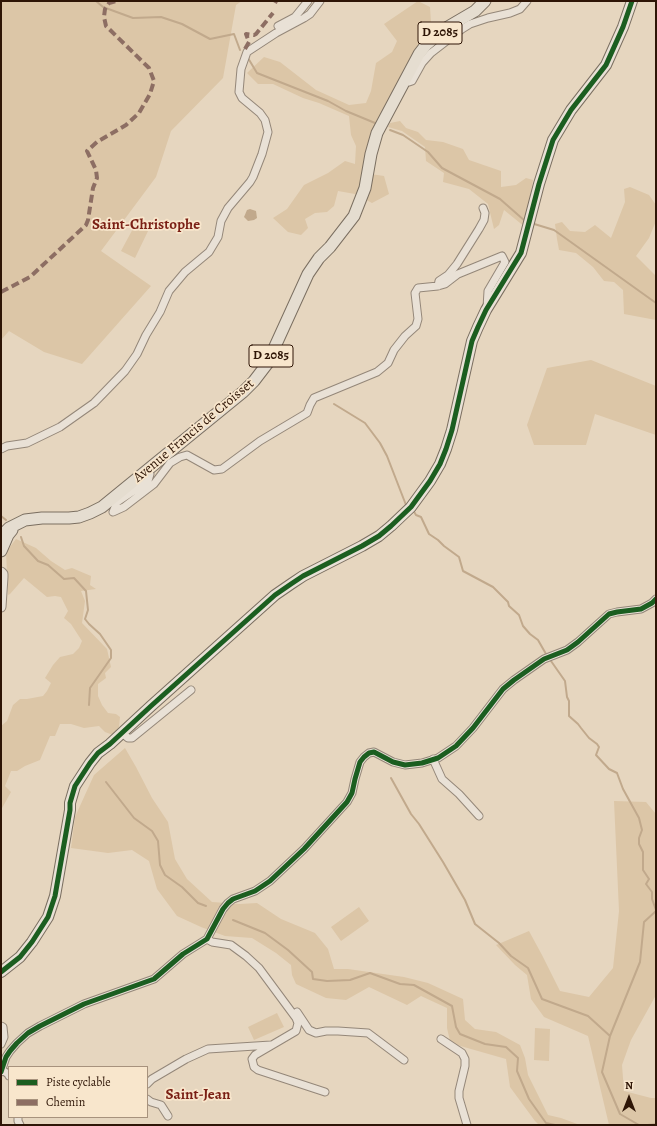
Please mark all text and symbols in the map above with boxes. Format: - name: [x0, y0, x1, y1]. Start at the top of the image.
- road number: D 2085: [418, 22, 462, 44]
- district label: Saint-Christophe: [92, 216, 200, 234]
- road number: D 2085: [249, 345, 293, 367]
- street label: Avenue Francis de Croisset: [130, 376, 258, 486]
- legend: [8, 1066, 148, 1118]
- text: Piste cyclable: [46, 1074, 111, 1090]
- north arrow: [609, 1078, 649, 1118]
- text: N: [625, 1078, 633, 1093]
- district label: Saint-Jean: [166, 1086, 230, 1104]
- text: Chemin: [46, 1094, 85, 1110]

